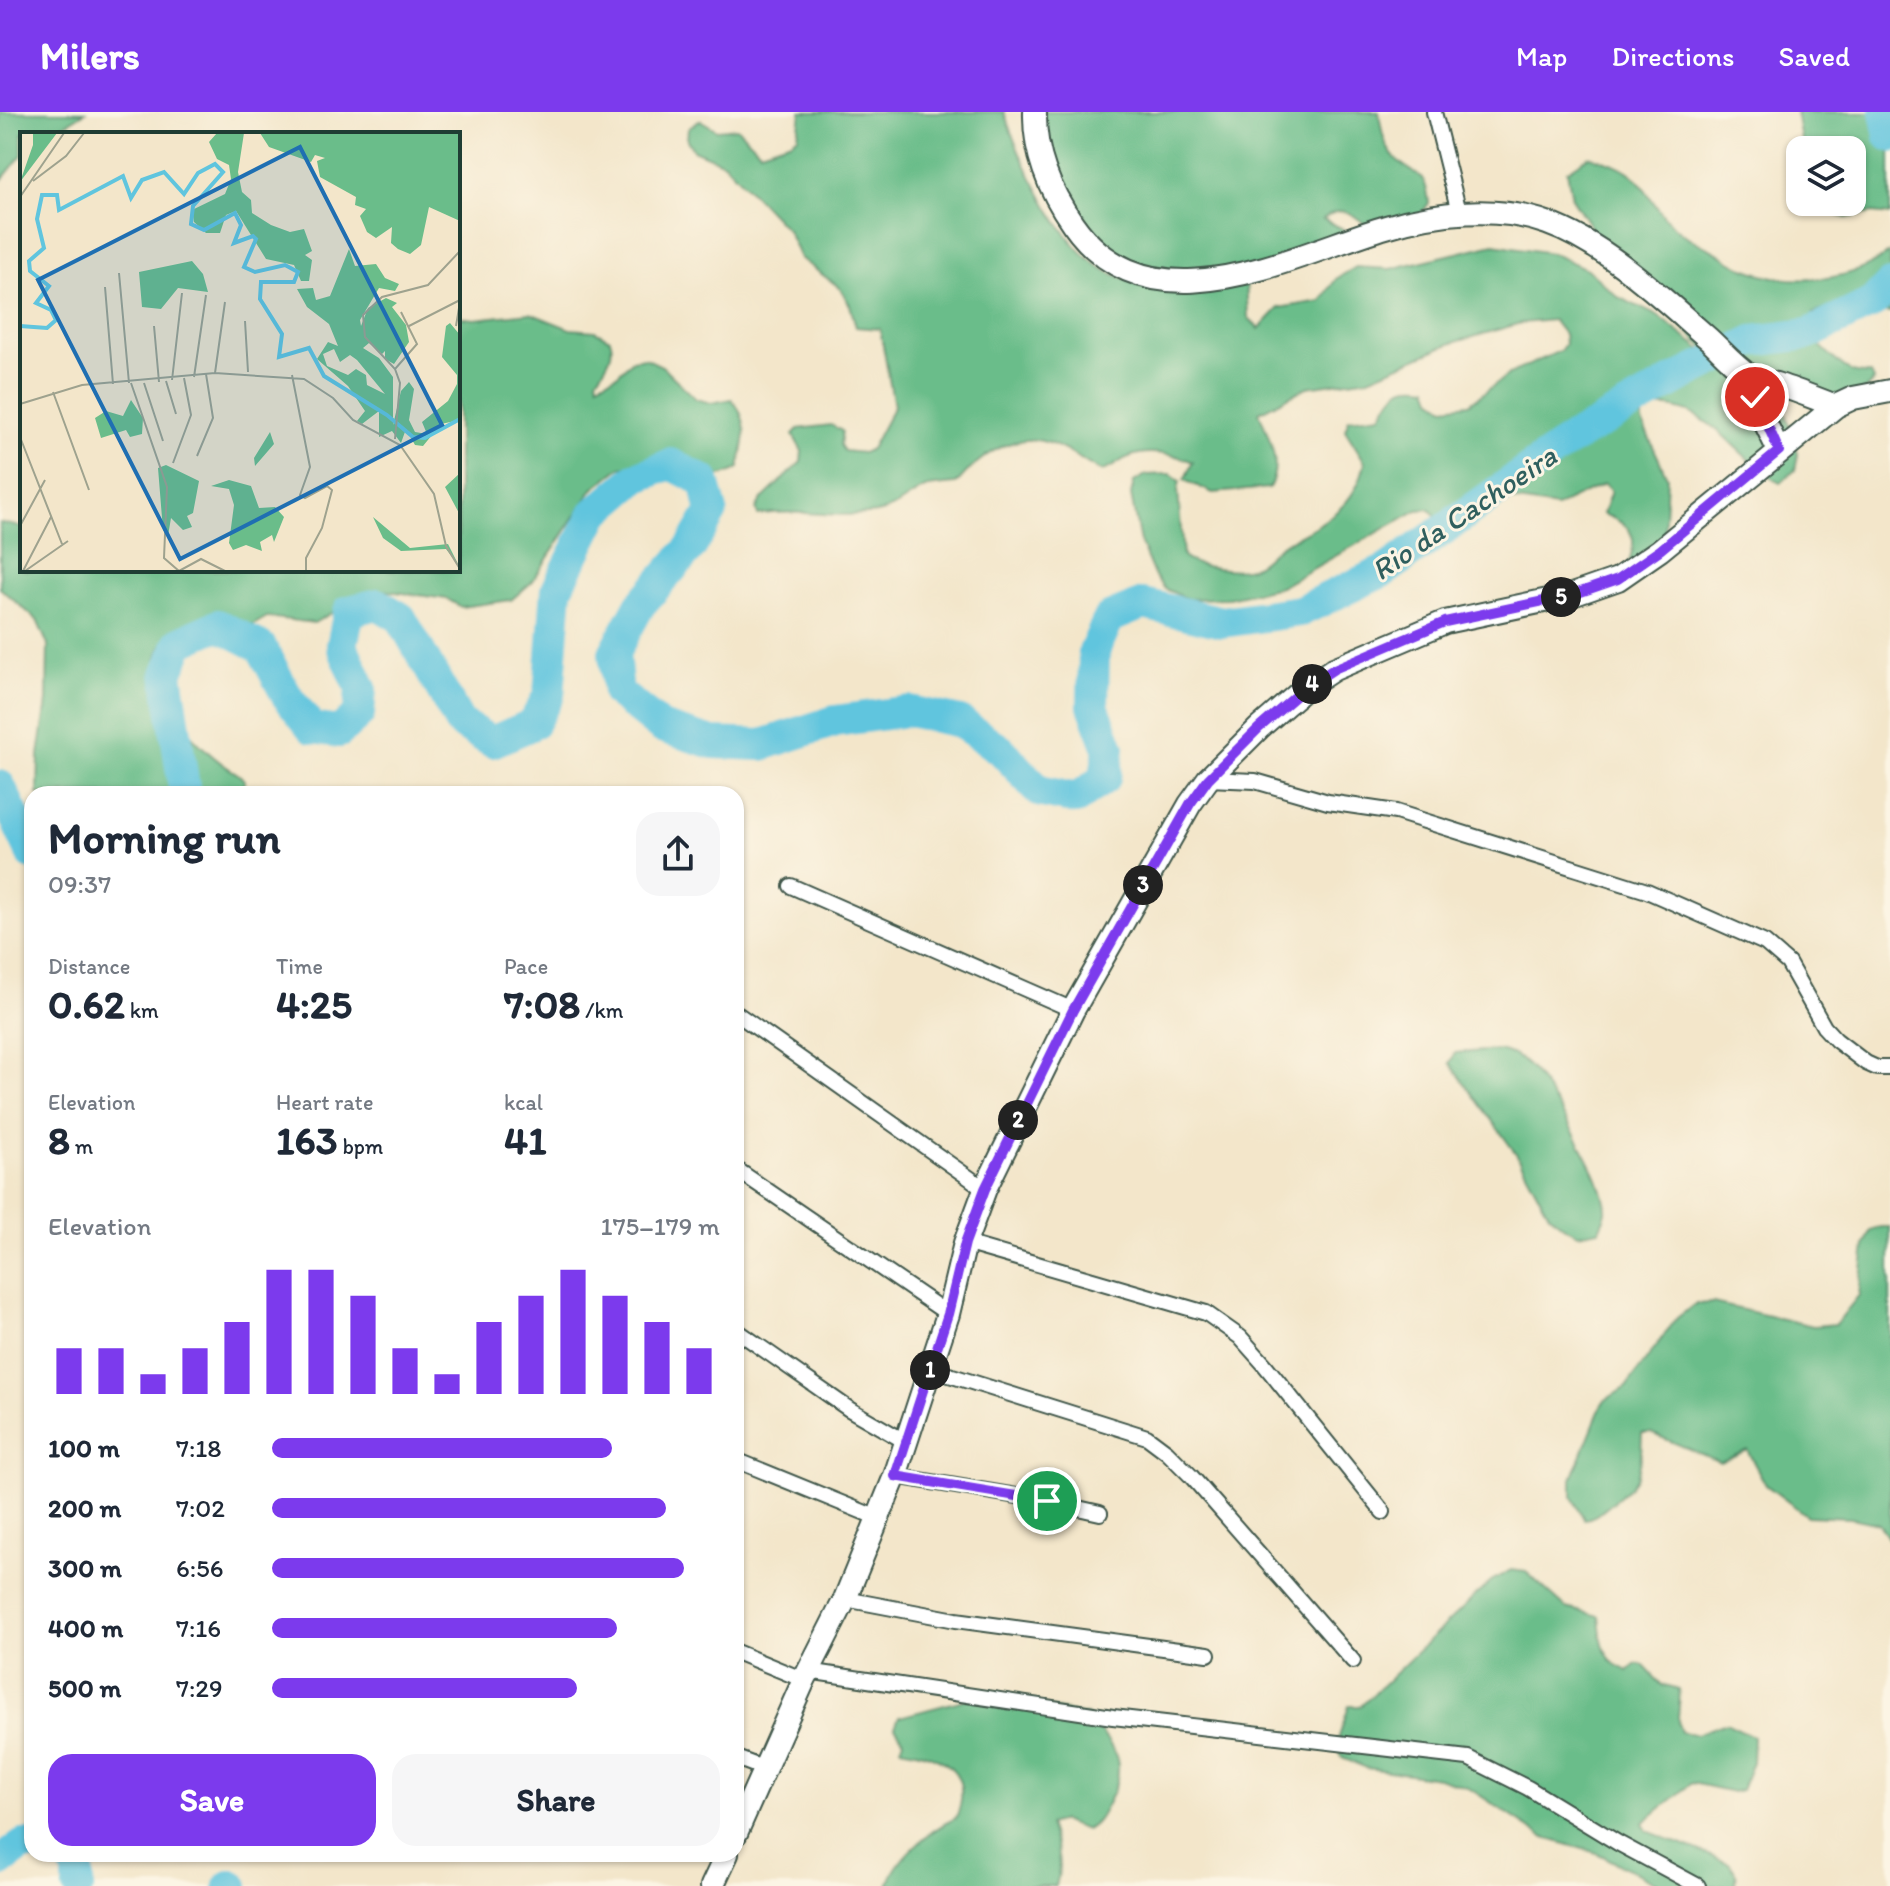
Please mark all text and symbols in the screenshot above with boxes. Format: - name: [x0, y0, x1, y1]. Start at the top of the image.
- text: Milers: [40, 33, 140, 79]
- text: Map: [1516, 39, 1567, 73]
- text: Directions: [1611, 39, 1735, 73]
- text: Saved: [1779, 39, 1850, 73]
- inset map: [20, 132, 460, 572]
- map controls: [1786, 136, 1866, 216]
- button: layers: [1786, 136, 1866, 216]
- pin: [1721, 363, 1789, 431]
- icon: check: [1733, 375, 1777, 419]
- water label: Rio da Cachoeira: [1364, 436, 1564, 588]
- pin: 5: [1541, 577, 1581, 617]
- text: 5: [1555, 583, 1567, 610]
- pin: 4: [1292, 664, 1332, 704]
- text: 4: [1305, 670, 1319, 697]
- text: Morning run: [48, 811, 281, 864]
- button: share: [636, 812, 720, 896]
- pin: 3: [1123, 865, 1163, 905]
- text: 09:37: [48, 868, 111, 900]
- text: 3: [1137, 871, 1149, 898]
- text: Distance: [48, 953, 130, 980]
- text: Time: [276, 953, 323, 980]
- text: Pace: [504, 953, 548, 980]
- text: 0.62: [48, 980, 125, 1028]
- text: 4:25: [276, 980, 352, 1028]
- text: 7:08: [504, 980, 580, 1028]
- text: km: [125, 997, 159, 1024]
- text: /km: [580, 997, 624, 1024]
- text: Elevation: [48, 1089, 135, 1116]
- text: Heart rate: [276, 1089, 373, 1116]
- text: kcal: [504, 1089, 543, 1116]
- pin: 2: [998, 1100, 1038, 1140]
- text: 2: [1012, 1106, 1024, 1133]
- text: 8: [48, 1116, 70, 1164]
- text: 163: [276, 1116, 338, 1164]
- text: 41: [504, 1116, 547, 1164]
- text: m: [70, 1133, 93, 1160]
- text: bpm: [338, 1133, 383, 1160]
- text: Elevation: [48, 1210, 151, 1242]
- text: 175–179 m: [601, 1210, 720, 1242]
- pin: 1: [910, 1350, 950, 1390]
- text: 1: [925, 1356, 935, 1383]
- text: 100 m: [48, 1432, 120, 1464]
- text: 7:18: [176, 1432, 222, 1464]
- pin: [1013, 1467, 1081, 1535]
- icon: arrive: [1025, 1479, 1069, 1523]
- text: 200 m: [48, 1492, 121, 1524]
- text: 7:02: [176, 1492, 225, 1524]
- text: 300 m: [48, 1552, 122, 1584]
- text: 6:56: [176, 1552, 224, 1584]
- text: 400 m: [48, 1612, 123, 1644]
- text: 7:16: [176, 1612, 221, 1644]
- text: 500 m: [48, 1672, 121, 1704]
- text: 7:29: [176, 1672, 223, 1704]
- button: Save: [48, 1754, 376, 1846]
- button: Share: [392, 1754, 720, 1846]

